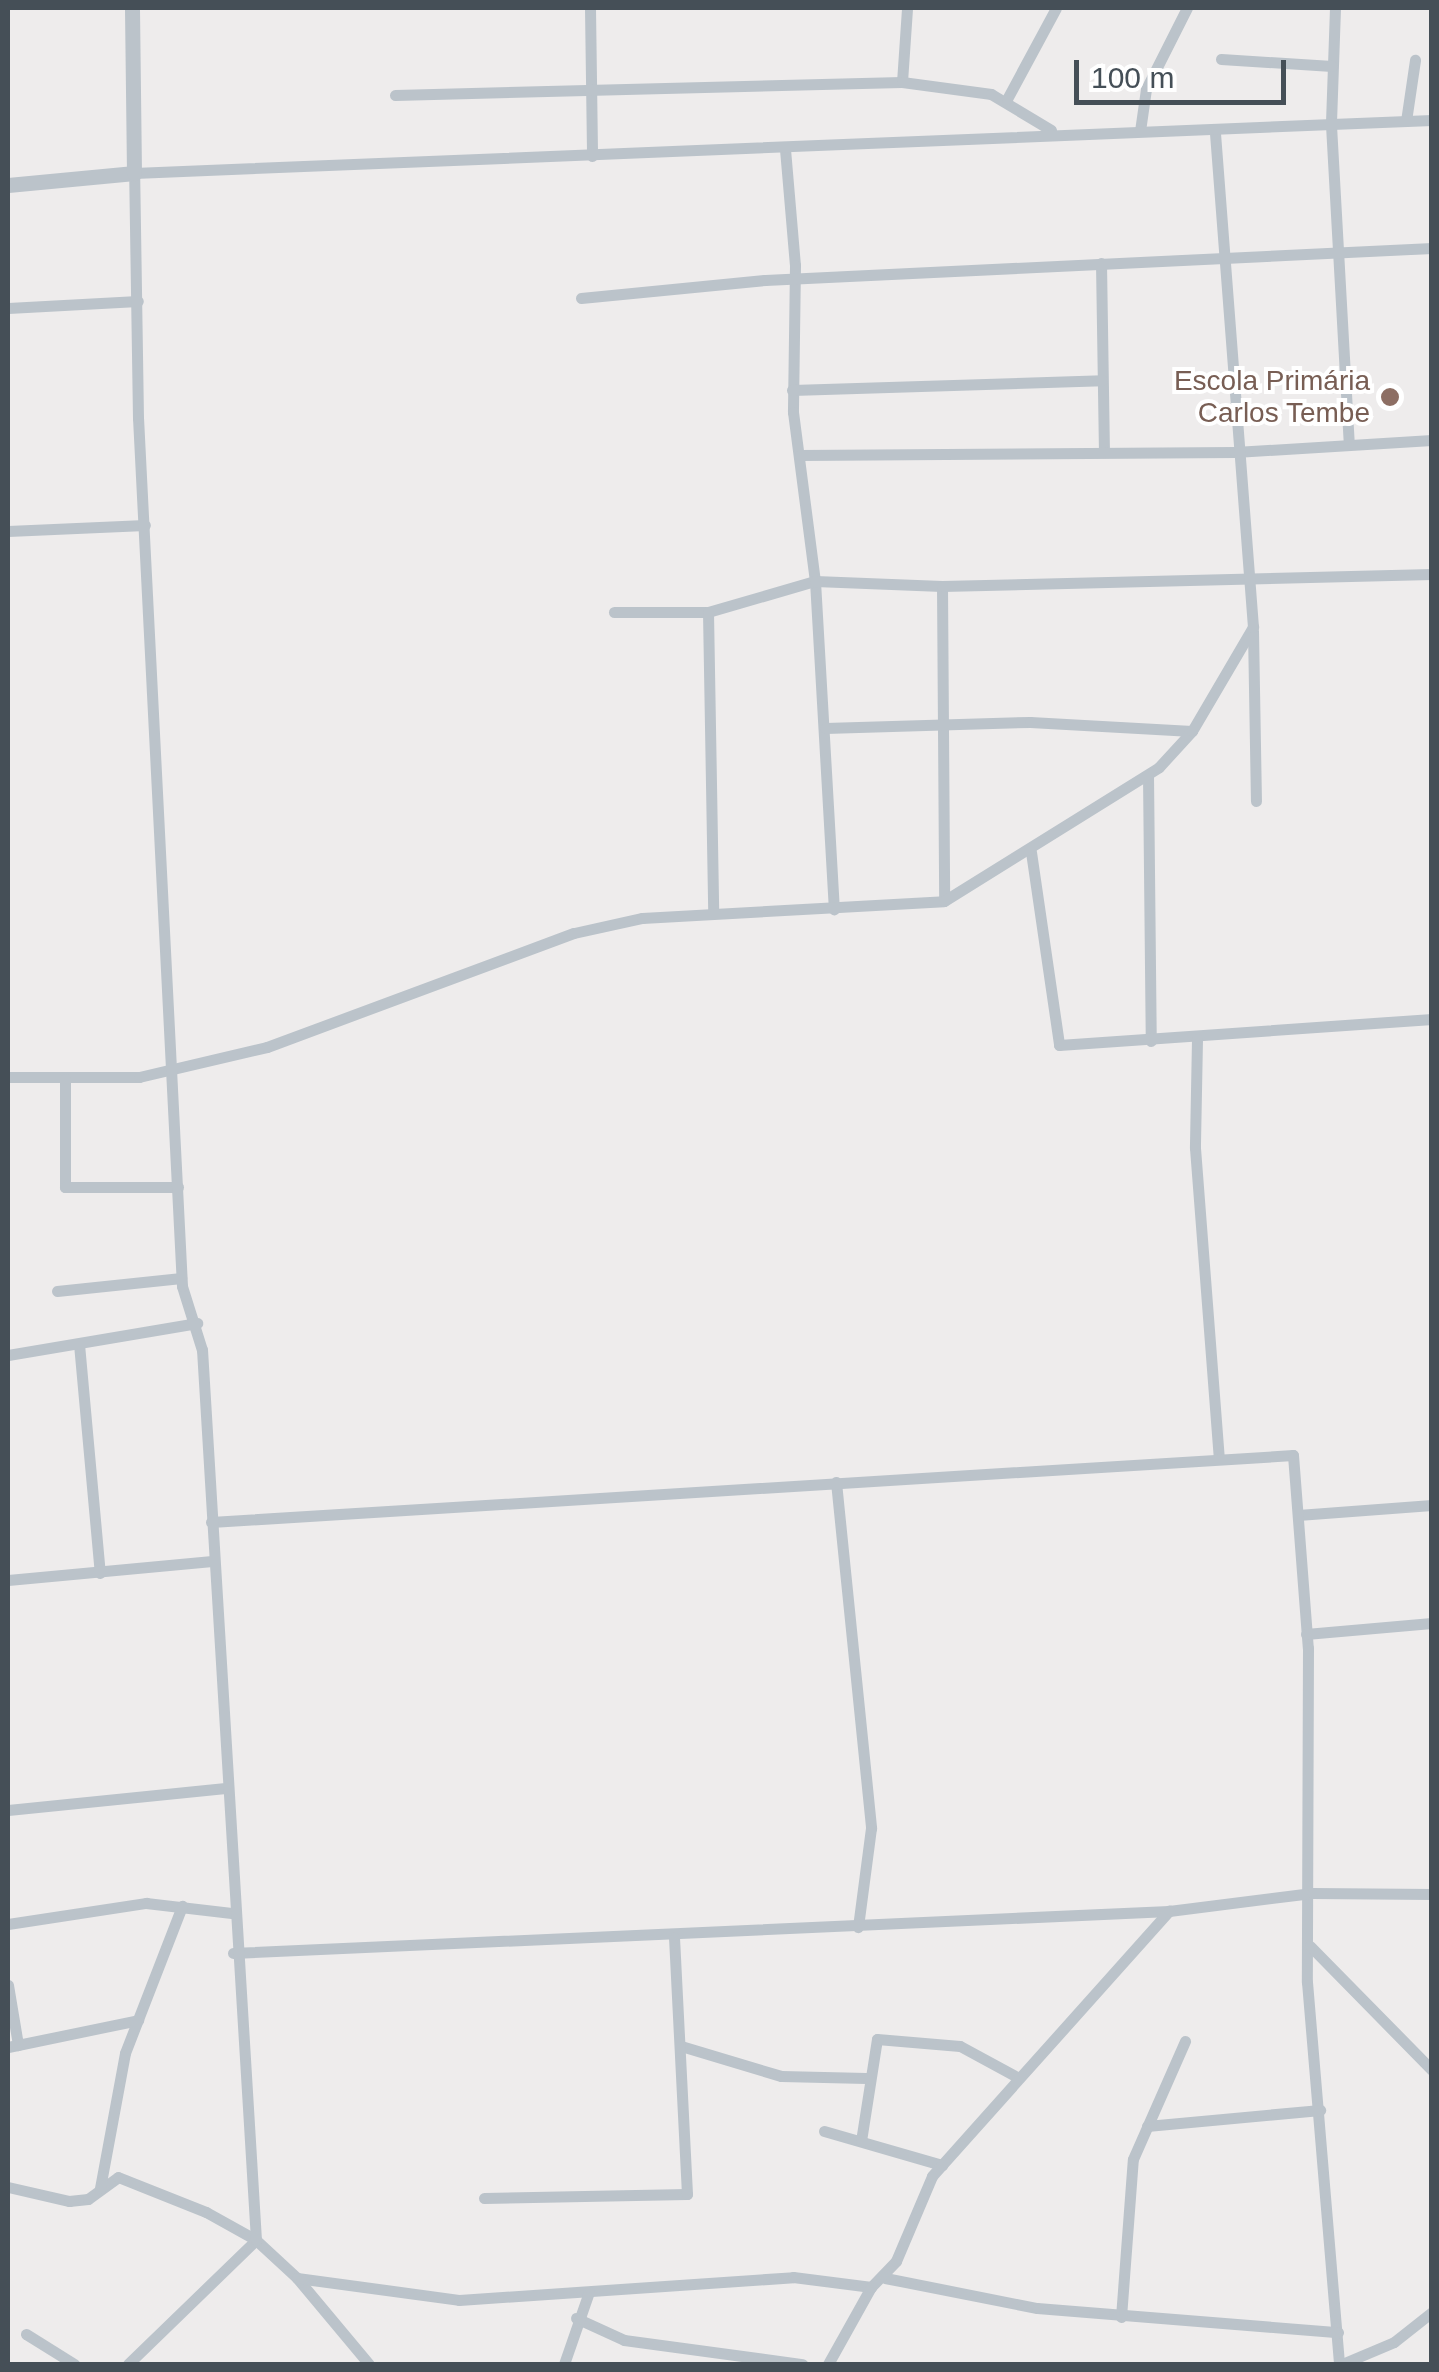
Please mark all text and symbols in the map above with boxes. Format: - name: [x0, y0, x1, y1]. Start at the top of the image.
- scale bar: [1079, 40, 1292, 102]
- text: 100 m: [1091, 61, 1174, 94]
- place label: Escola Primária Carlos Tembe: [1174, 364, 1370, 430]
- marker: Escola Primária Carlos Tembe: [1379, 386, 1401, 408]

